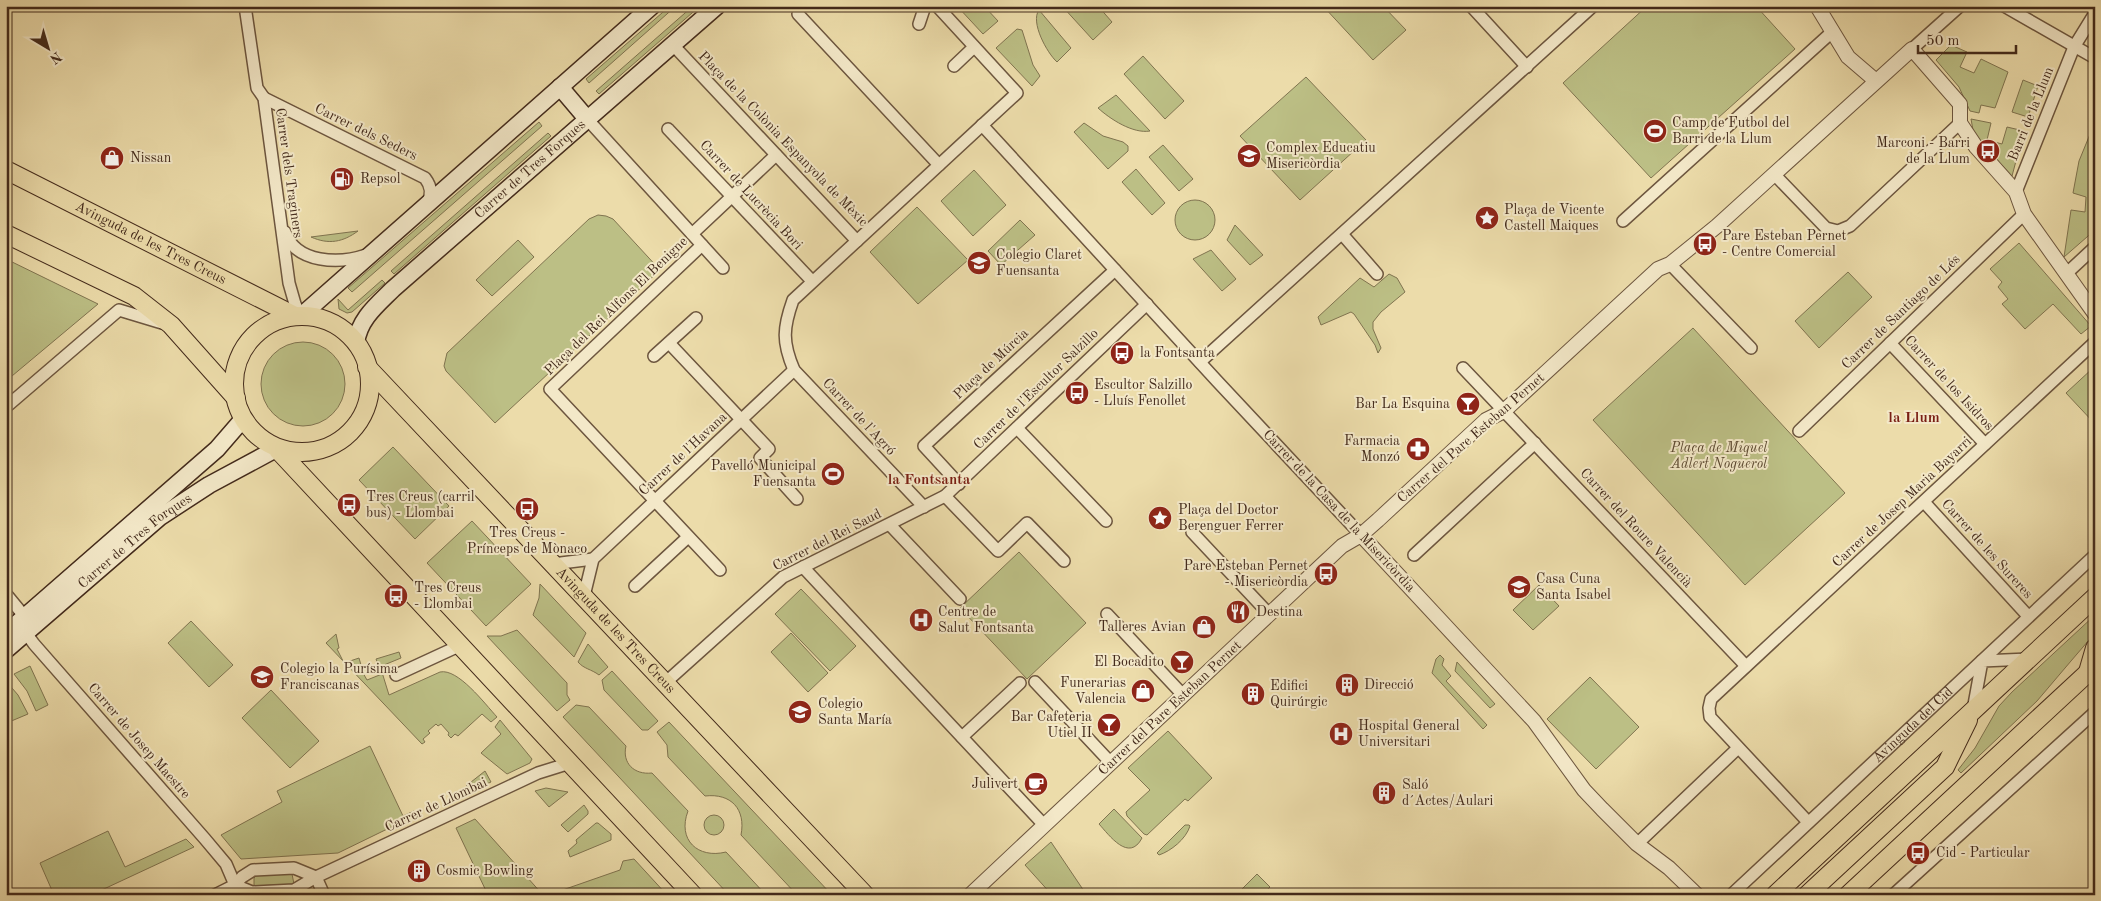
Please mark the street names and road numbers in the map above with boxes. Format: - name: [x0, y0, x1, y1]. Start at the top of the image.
- street label: Plaça de la Colònia Espanyola de Mèxic: [695, 49, 871, 229]
- street label: Barri de la Llum: [2006, 65, 2056, 163]
- street label: Carrer dels Seders: [313, 101, 419, 163]
- street label: Carrer dels Traginers: [273, 107, 305, 239]
- street label: Carrer de Tres Forques: [472, 117, 588, 221]
- street label: Carrer de Lucrècia Bori: [697, 138, 805, 252]
- street label: Avinguda de les Tres Creus: [73, 199, 228, 287]
- street label: Plaça del Rei Alfons El Benigne: [542, 234, 690, 378]
- street label: Carrer de Santiago de Lés: [1839, 252, 1963, 372]
- street label: Plaça de Múrcia: [951, 326, 1031, 402]
- street label: Carrer de l'Escultor Salzillo: [971, 326, 1101, 452]
- street label: Carrer de los Isidros: [1902, 333, 1996, 433]
- street label: Carrer del Pare Esteban Pernet: [1395, 370, 1547, 506]
- street label: Carrer de l'Agró: [820, 376, 898, 458]
- street label: Carrer de l'Havana: [636, 410, 730, 498]
- street label: Carrer de la Casa de la Misericòrdia: [1260, 427, 1418, 595]
- street label: Carrer de Josep Maria Bayarri: [1830, 434, 1974, 570]
- street label: Carrer del Roure Valencià: [1577, 466, 1695, 590]
- street label: Carrer de Tres Forques: [76, 491, 194, 591]
- street label: Carrer de les Sureres: [1939, 497, 2035, 601]
- street label: Carrer del Rei Saud: [770, 507, 884, 573]
- street label: Avinguda de les Tres Creus: [553, 565, 678, 696]
- street label: Carrer del Pare Esteban Pernet: [1096, 638, 1244, 778]
- street label: Carrer de Josep Maestre: [85, 681, 193, 801]
- street label: Avinguda del Cid: [1870, 685, 1956, 766]
- street label: Carrer de Llombai: [383, 775, 489, 835]

